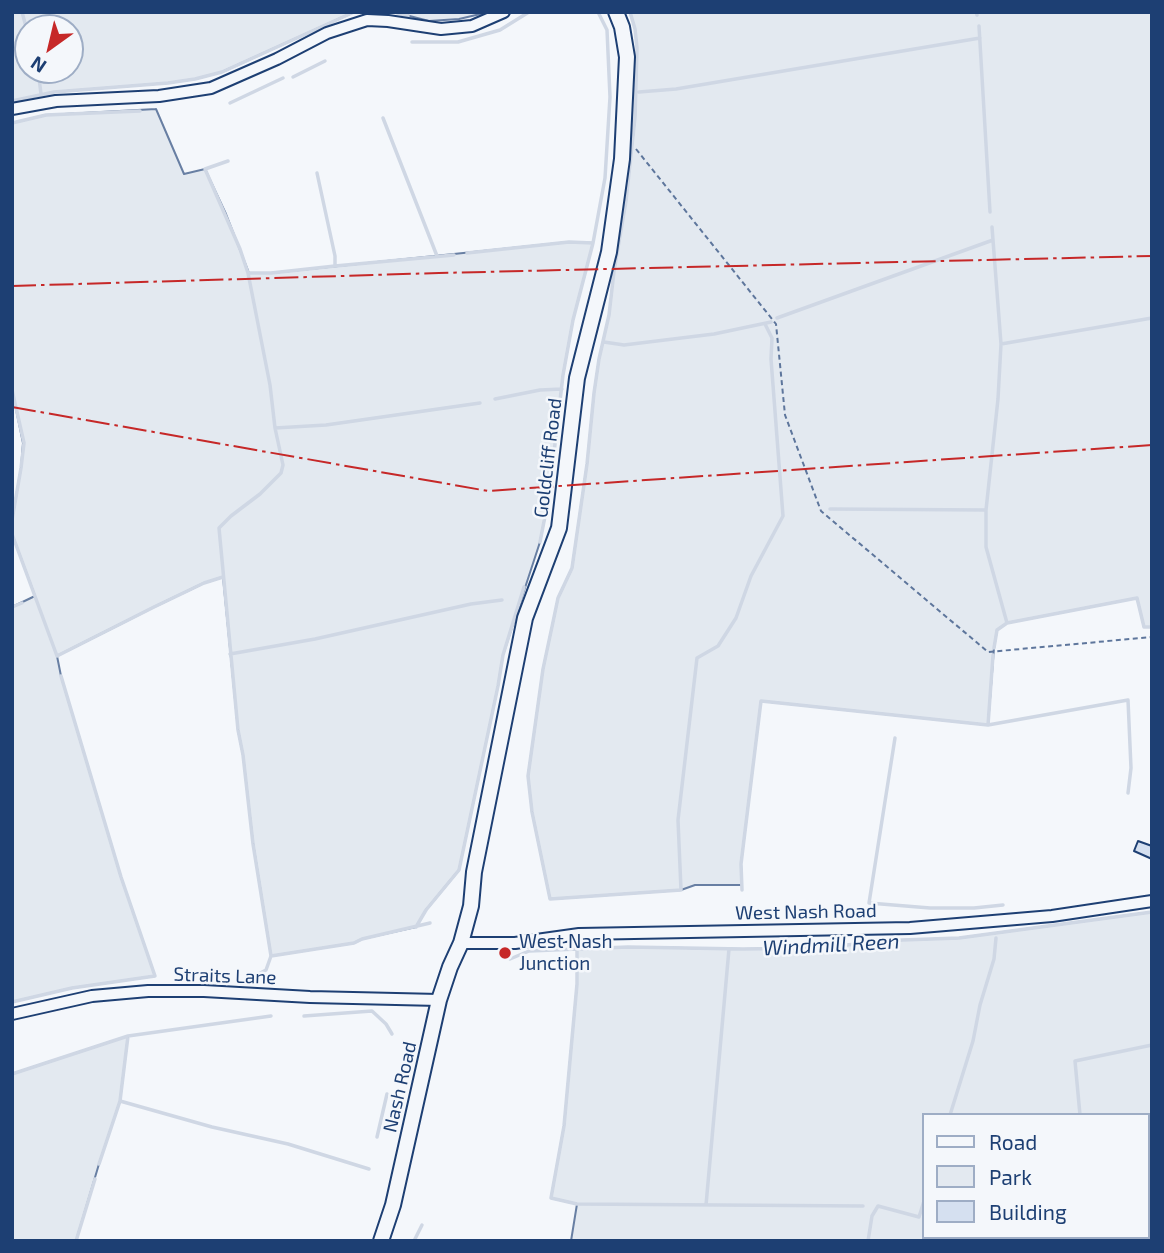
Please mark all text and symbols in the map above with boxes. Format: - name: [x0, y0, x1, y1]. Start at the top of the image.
- north arrow: [14, 14, 84, 84]
- text: N: [26, 52, 50, 79]
- street label: Goldcliff Road: [529, 397, 567, 519]
- street label: West Nash Road: [735, 899, 877, 925]
- water label: Windmill Reen: [762, 929, 900, 961]
- place label: West Nash Junction: [519, 931, 613, 975]
- marker: West Nash Junction: [497, 945, 513, 961]
- street label: Straits Lane: [173, 963, 277, 989]
- street label: Nash Road: [378, 1039, 422, 1135]
- legend: [922, 1113, 1150, 1239]
- text: Road: [989, 1129, 1037, 1154]
- text: Park: [989, 1164, 1032, 1189]
- text: Building: [989, 1199, 1067, 1224]

